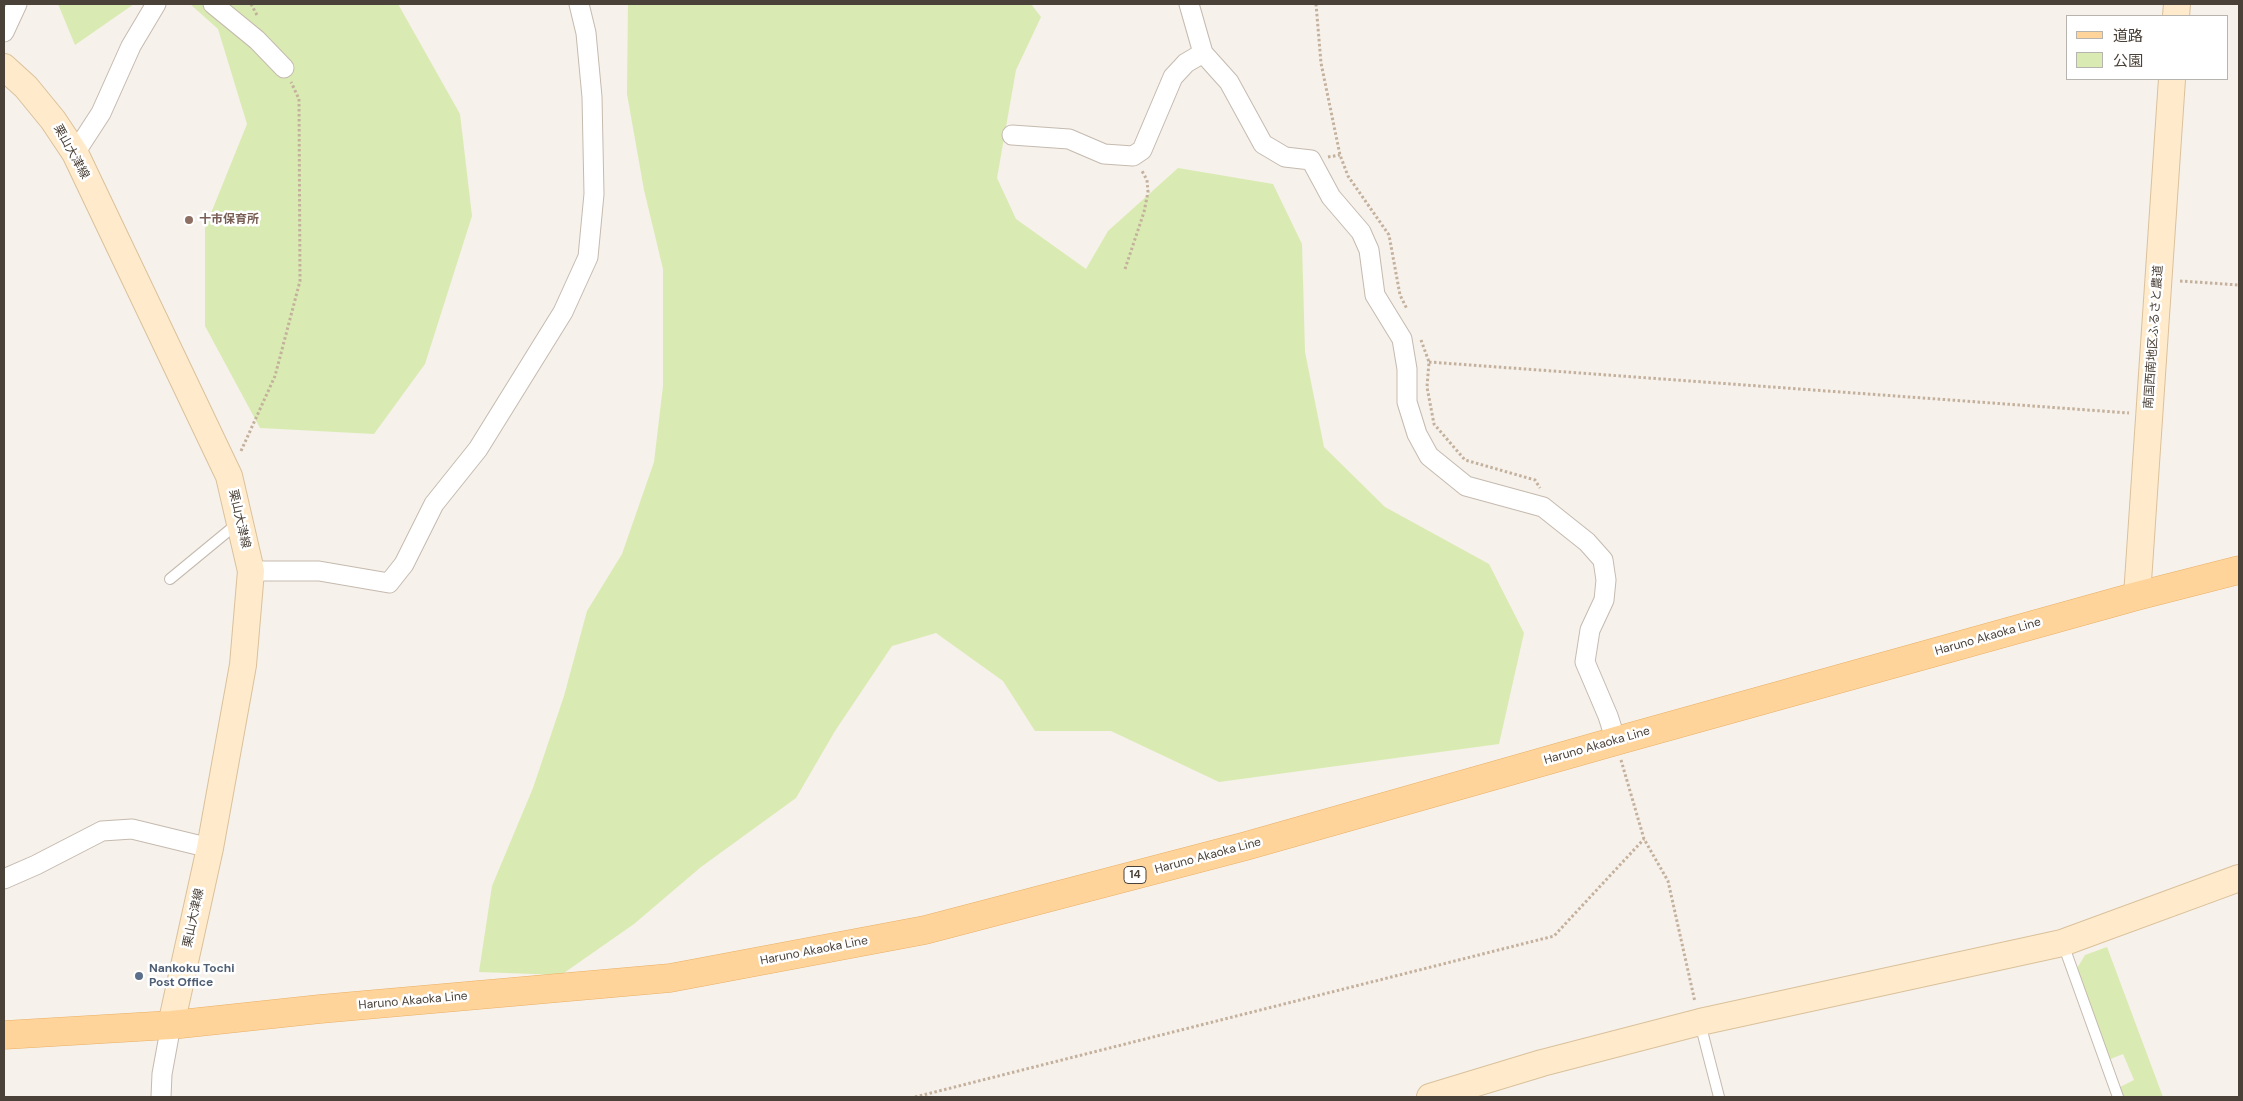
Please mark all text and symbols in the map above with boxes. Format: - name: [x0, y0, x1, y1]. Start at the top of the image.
- legend: [2066, 15, 2228, 80]
- text: 道路: [2113, 26, 2143, 46]
- text: 公園: [2113, 51, 2143, 71]
- street label: 栗山大津線: [50, 122, 92, 182]
- place label: 十市保育所: [199, 213, 259, 227]
- marker: 十市保育所: [183, 214, 195, 226]
- street label: 南国西南地区ふるさと農道: [2142, 265, 2166, 409]
- street label: 栗山大津線: [225, 488, 253, 550]
- street label: Haruno Akaoka Line: [1933, 615, 2043, 659]
- street label: Haruno Akaoka Line: [1542, 724, 1652, 768]
- street label: Haruno Akaoka Line: [1153, 835, 1263, 877]
- road number: 14: [1124, 866, 1146, 884]
- street label: 栗山大津線: [181, 887, 207, 949]
- street label: Haruno Akaoka Line: [759, 933, 869, 969]
- place label: Nankoku Tochi Post Office: [149, 962, 234, 990]
- marker: Nankoku Tochi Post Office: [133, 970, 145, 982]
- street label: Haruno Akaoka Line: [358, 989, 468, 1013]

